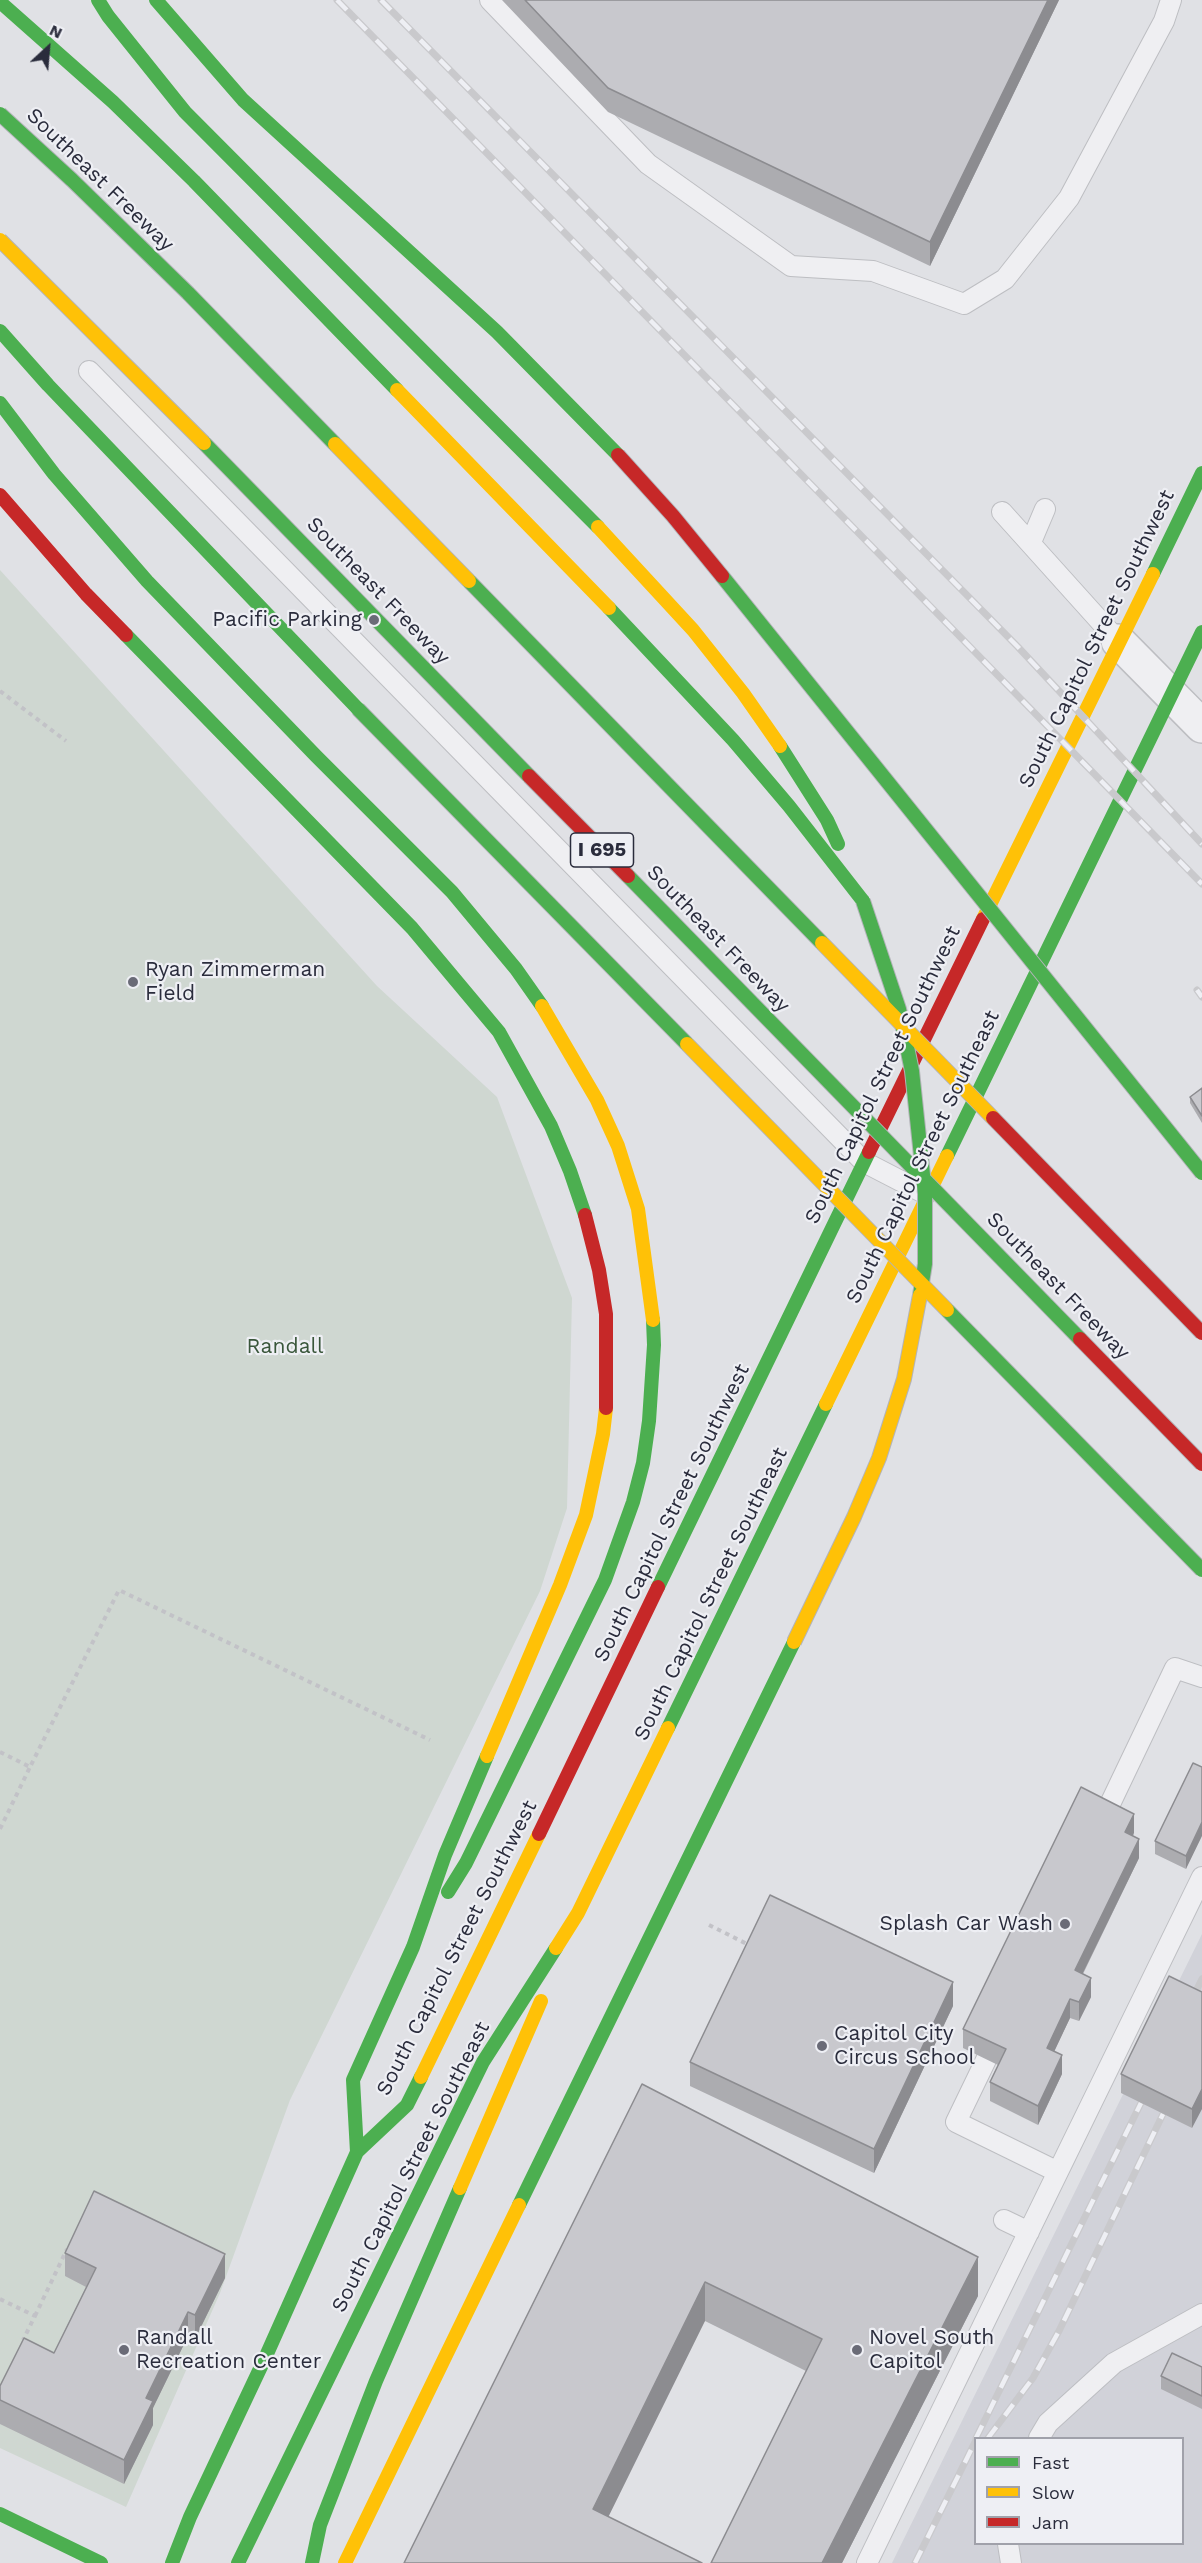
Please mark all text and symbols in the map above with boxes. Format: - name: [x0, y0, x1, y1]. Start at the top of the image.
- north arrow: [18, 18, 78, 78]
- text: N: [47, 20, 66, 43]
- street label: Southeast Freeway: [21, 103, 179, 257]
- street label: South Capitol Street Southwest: [1014, 486, 1180, 792]
- street label: Southeast Freeway: [301, 512, 455, 670]
- place label: Pacific Parking: [212, 607, 362, 633]
- marker: Pacific Parking: [367, 613, 381, 627]
- road number: I 695: [570, 833, 634, 867]
- street label: Southeast Freeway: [641, 860, 795, 1018]
- street label: South Capitol Street Southwest: [800, 922, 966, 1228]
- place label: Ryan Zimmerman Field: [145, 957, 325, 1007]
- marker: Ryan Zimmerman Field: [126, 975, 140, 989]
- street label: South Capitol Street Southeast: [841, 1006, 1005, 1308]
- street label: Southeast Freeway: [981, 1207, 1135, 1365]
- park label: Randall: [247, 1334, 323, 1360]
- street label: South Capitol Street Southwest: [589, 1360, 755, 1666]
- street label: South Capitol Street Southeast: [629, 1443, 793, 1745]
- street label: South Capitol Street Southwest: [371, 1796, 543, 2100]
- place label: Splash Car Wash: [880, 1911, 1053, 1937]
- marker: Splash Car Wash: [1058, 1917, 1072, 1931]
- street label: South Capitol Street Southeast: [326, 2017, 496, 2317]
- place label: Capitol City Circus School: [834, 2021, 975, 2071]
- marker: Capitol City Circus School: [815, 2039, 829, 2053]
- place label: Randall Recreation Center: [136, 2325, 321, 2375]
- place label: Novel South Capitol: [869, 2325, 994, 2375]
- marker: Randall Recreation Center: [117, 2343, 131, 2357]
- marker: Novel South Capitol: [850, 2343, 864, 2357]
- legend: [974, 2437, 1184, 2545]
- text: Fast: [1032, 2452, 1069, 2473]
- text: Slow: [1032, 2482, 1075, 2503]
- text: Jam: [1032, 2512, 1069, 2533]

